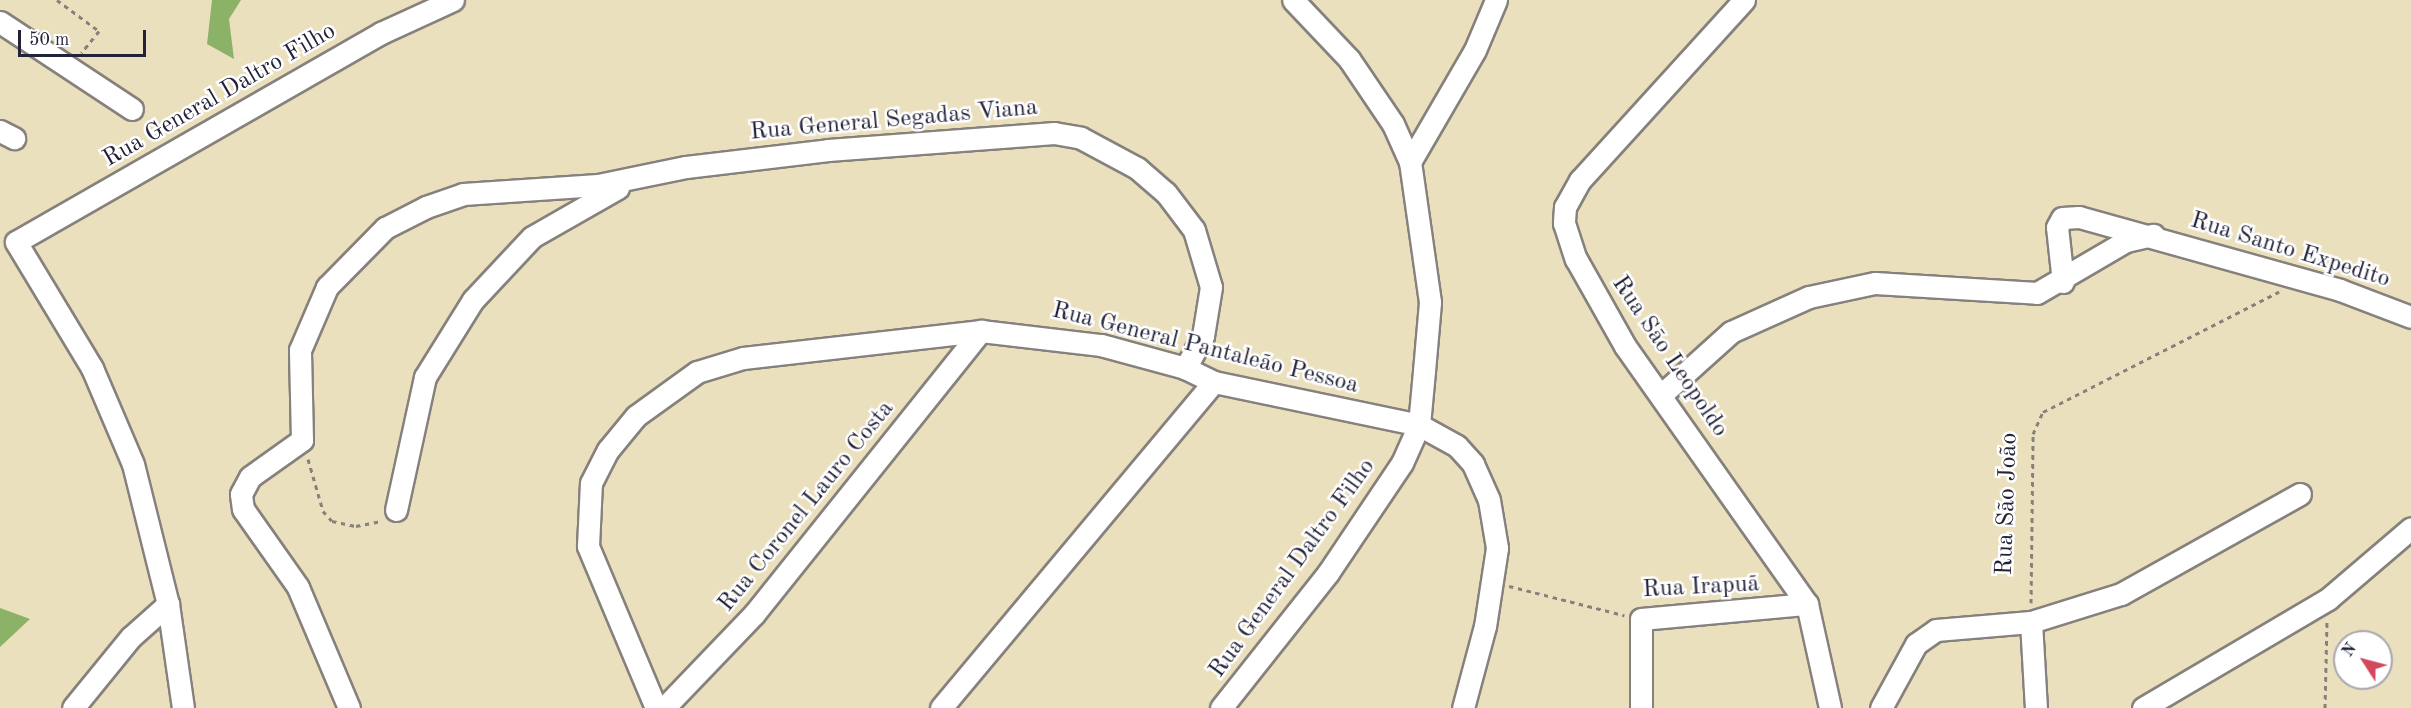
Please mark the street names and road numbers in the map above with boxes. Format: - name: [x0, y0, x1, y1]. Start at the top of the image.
- street label: Rua General Daltro Filho: [99, 18, 341, 174]
- street label: Rua General Segadas Viana: [749, 94, 1039, 148]
- street label: Rua Santo Expedito: [2187, 207, 2393, 295]
- street label: Rua São Leopoldo: [1604, 271, 1734, 443]
- street label: Rua General Pantaleão Pessoa: [1049, 297, 1361, 401]
- street label: Rua Coronel Lauro Costa: [713, 396, 901, 618]
- street label: Rua São João: [1991, 432, 2025, 576]
- street label: Rua General Daltro Filho: [1204, 454, 1382, 684]
- street label: Rua Irapuã: [1642, 571, 1760, 605]

